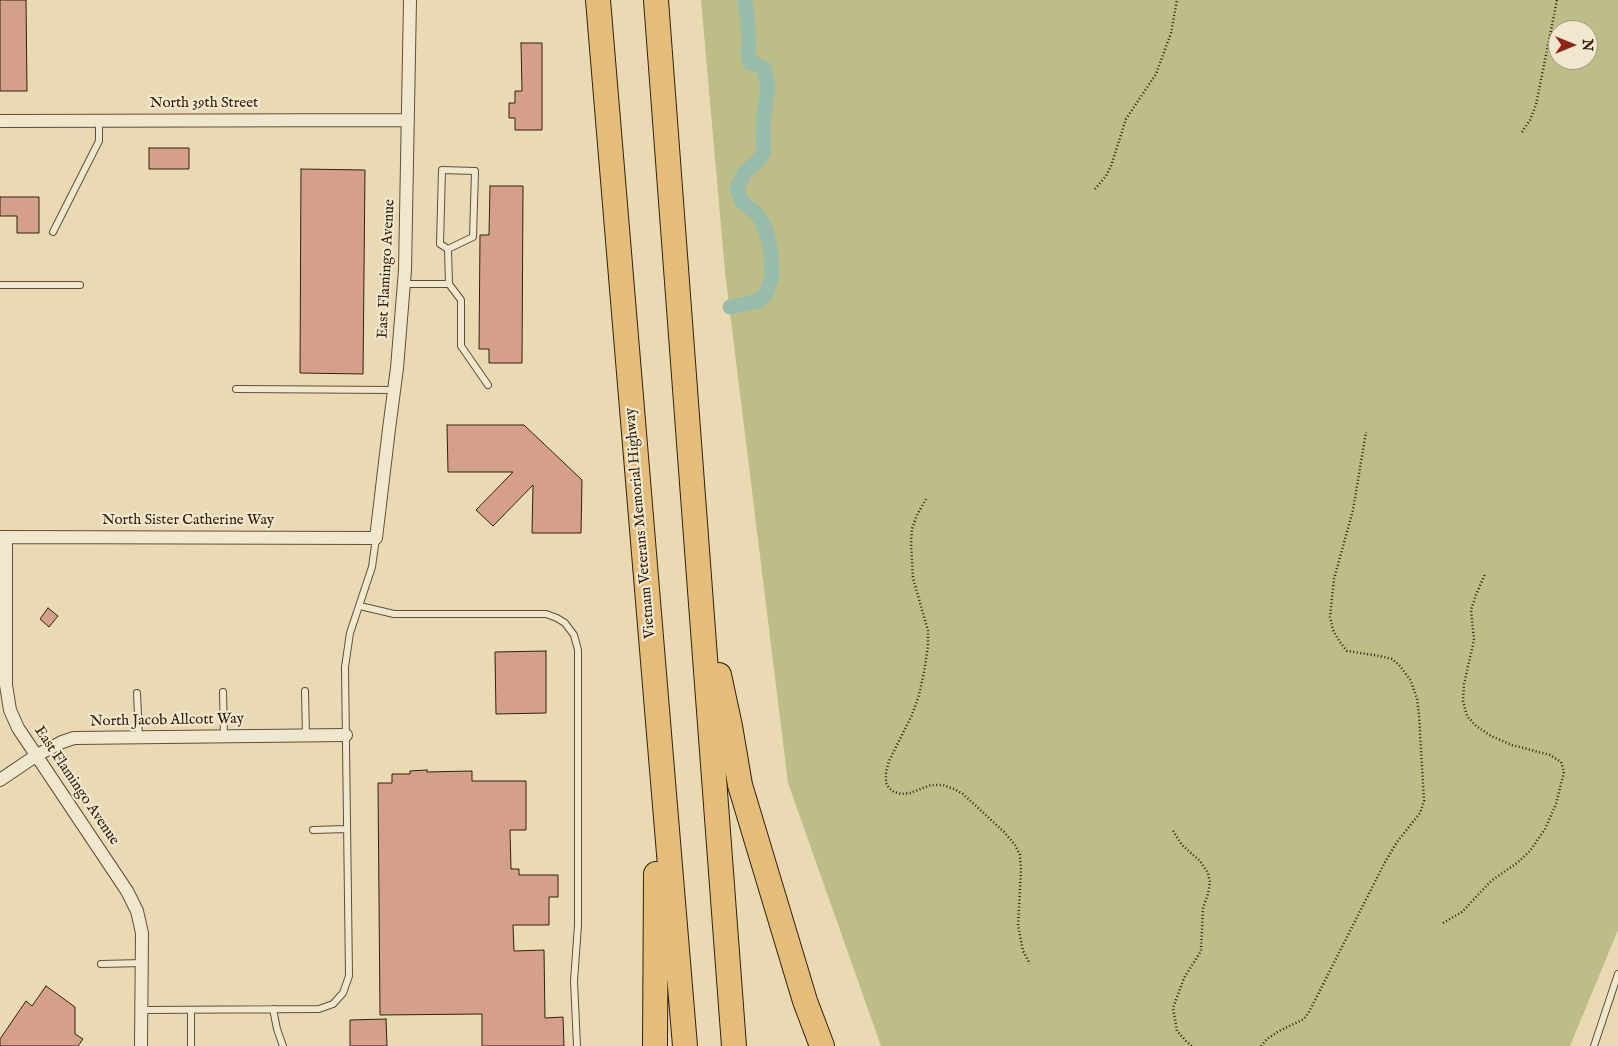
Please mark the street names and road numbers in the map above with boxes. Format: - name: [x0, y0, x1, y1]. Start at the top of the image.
- street label: North 39th Street: [150, 95, 258, 113]
- street label: East Flamingo Avenue: [374, 199, 400, 339]
- street label: Vietnam Veterans Memorial Highway: [622, 407, 660, 639]
- street label: North Sister Catherine Way: [102, 512, 274, 530]
- street label: North Jacob Allcott Way: [90, 711, 244, 731]
- street label: East Flamingo Avenue: [30, 723, 122, 849]

